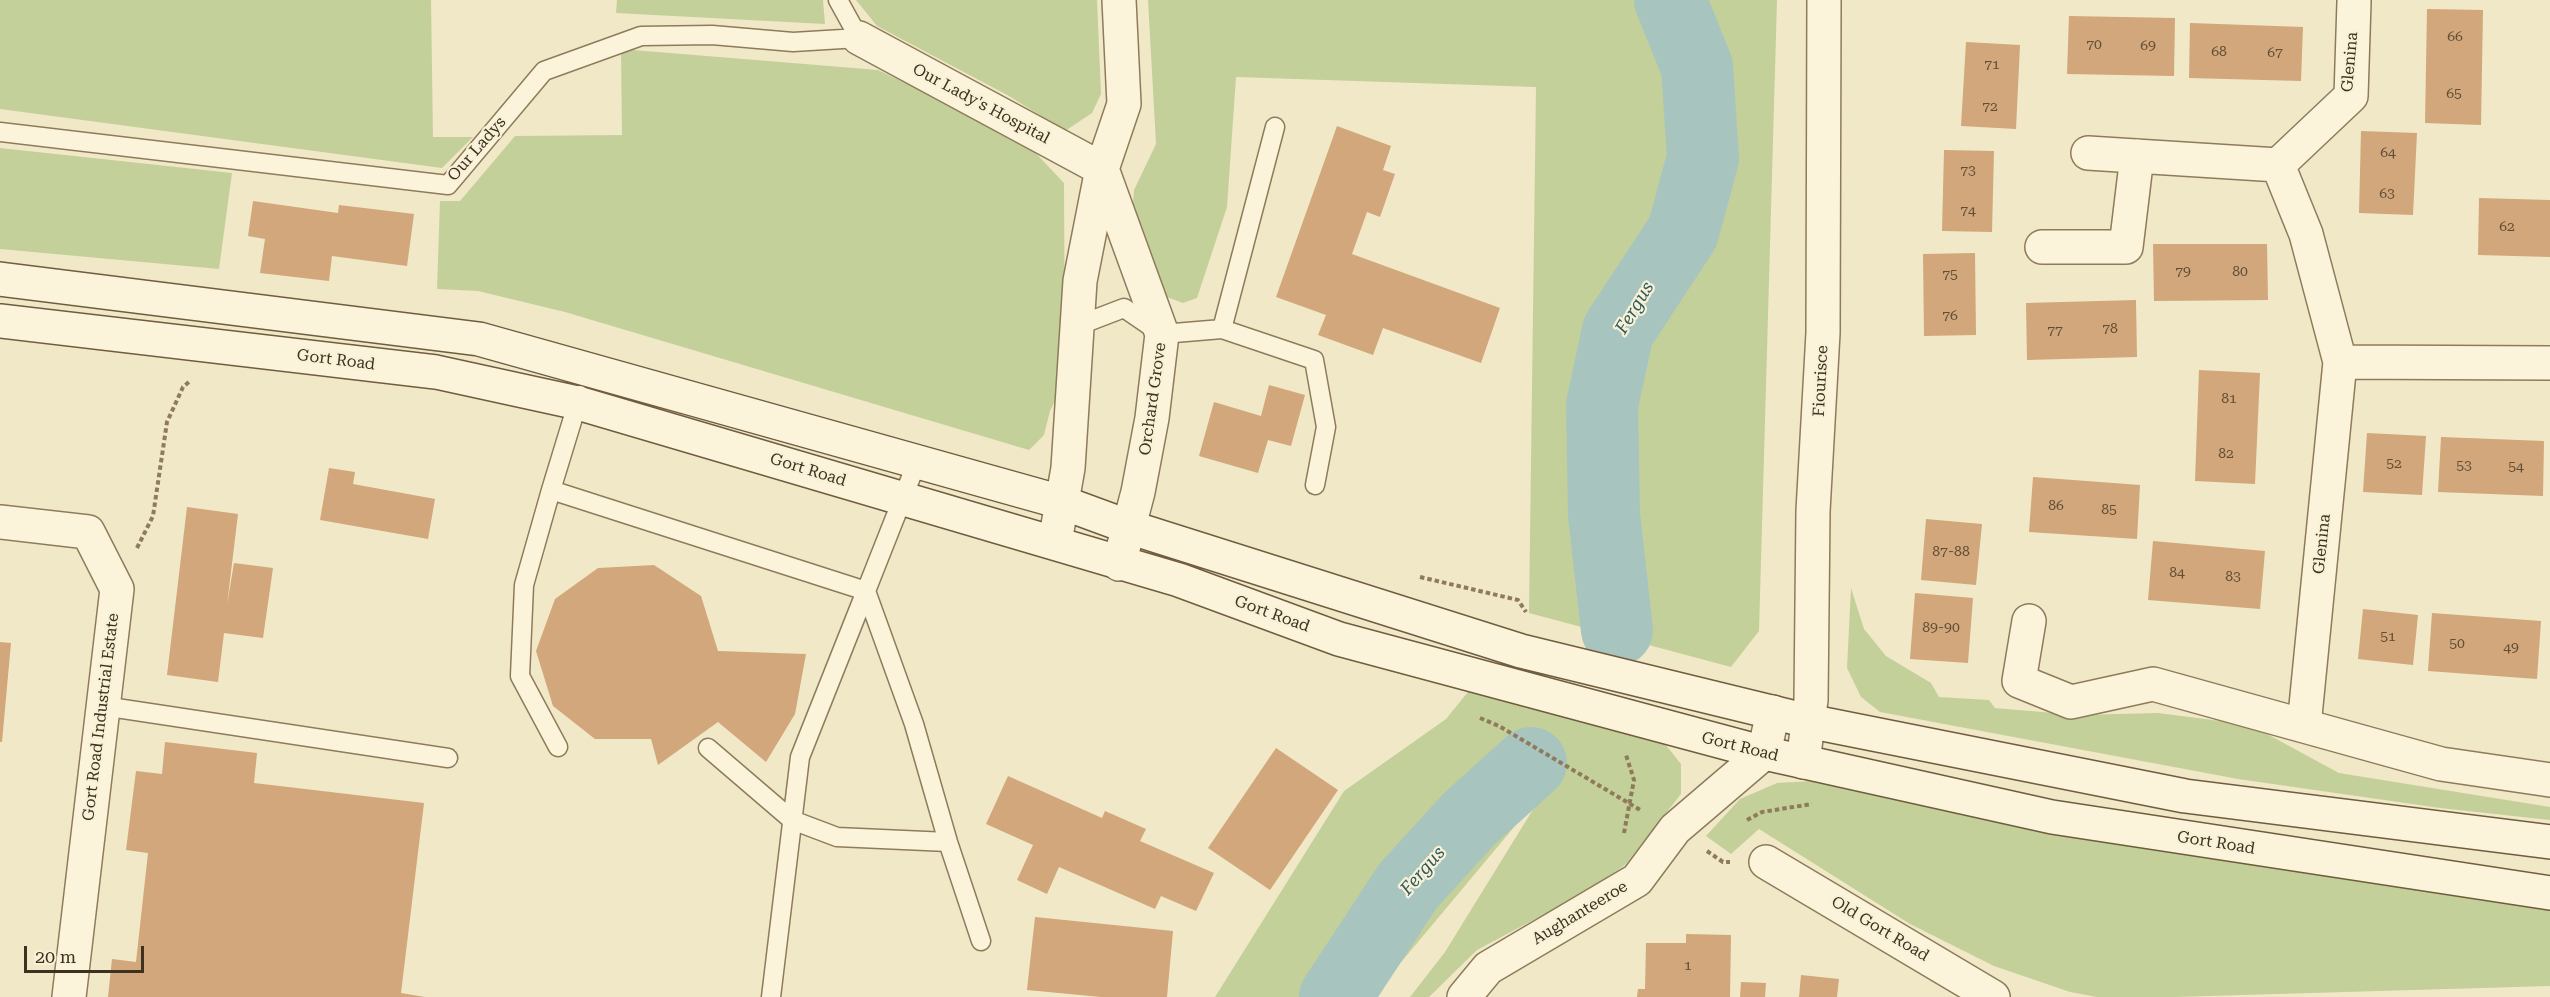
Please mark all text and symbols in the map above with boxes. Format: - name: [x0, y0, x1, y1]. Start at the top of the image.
- house number: 66: [2447, 29, 2463, 45]
- street label: Glenina: [2338, 31, 2362, 93]
- house number: 70: [2086, 37, 2102, 53]
- house number: 69: [2140, 38, 2156, 54]
- house number: 68: [2211, 44, 2227, 60]
- house number: 67: [2267, 45, 2283, 61]
- house number: 71: [1984, 57, 2000, 73]
- street label: Our Lady's Hospital: [909, 60, 1053, 148]
- house number: 65: [2446, 86, 2462, 102]
- house number: 72: [1982, 99, 1998, 115]
- street label: Our Ladys: [444, 113, 510, 185]
- house number: 64: [2380, 145, 2396, 161]
- house number: 73: [1960, 163, 1976, 179]
- house number: 63: [2379, 186, 2395, 202]
- house number: 74: [1960, 203, 1976, 219]
- house number: 62: [2499, 219, 2515, 235]
- house number: 79: [2175, 264, 2191, 280]
- house number: 80: [2232, 264, 2248, 280]
- house number: 75: [1942, 267, 1958, 283]
- water label: Fergus: [1611, 278, 1659, 338]
- house number: 76: [1942, 308, 1958, 324]
- house number: 78: [2102, 321, 2118, 337]
- house number: 77: [2047, 323, 2063, 339]
- street label: Orchard Grove: [1136, 341, 1170, 457]
- street label: Fiourisce: [1810, 345, 1832, 417]
- street label: Gort Road: [296, 346, 376, 374]
- house number: 81: [2221, 391, 2237, 407]
- house number: 82: [2218, 446, 2234, 462]
- street label: Gort Road: [768, 449, 848, 491]
- house number: 52: [2386, 456, 2402, 472]
- house number: 53: [2456, 458, 2472, 474]
- house number: 54: [2508, 459, 2524, 475]
- house number: 86: [2048, 498, 2064, 514]
- house number: 85: [2101, 502, 2117, 518]
- street label: Glenina: [2309, 513, 2335, 575]
- house number: 87-88: [1932, 544, 1970, 560]
- house number: 84: [2169, 565, 2185, 581]
- house number: 83: [2225, 569, 2241, 585]
- street label: Gort Road: [1232, 592, 1312, 636]
- street label: Gort Road Industrial Estate: [79, 612, 123, 822]
- house number: 89-90: [1922, 620, 1960, 636]
- house number: 51: [2380, 629, 2396, 645]
- house number: 50: [2449, 636, 2465, 652]
- house number: 49: [2503, 640, 2519, 656]
- street label: Gort Road: [1699, 728, 1781, 766]
- street label: Gort Road: [2176, 827, 2256, 859]
- water label: Fergus: [1396, 842, 1450, 900]
- street label: Aughanteeroe: [1529, 877, 1631, 949]
- street label: Old Gort Road: [1828, 892, 1932, 966]
- scale bar: [27, 934, 147, 972]
- text: 20 m: [35, 946, 76, 967]
- house number: 1: [1684, 958, 1692, 974]

